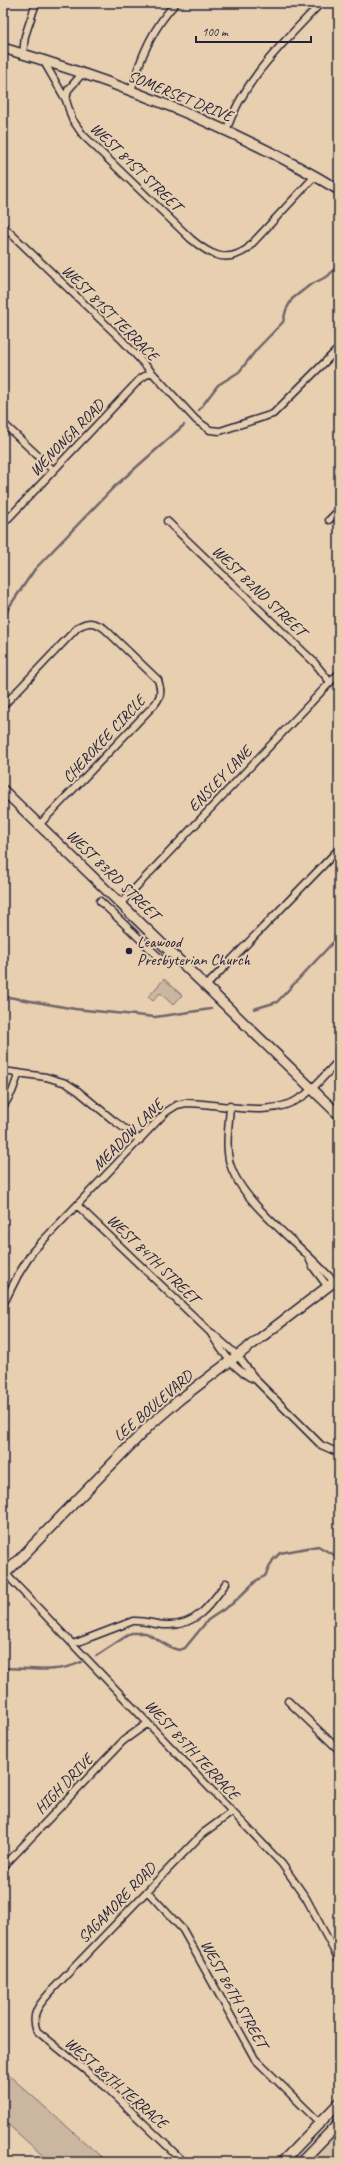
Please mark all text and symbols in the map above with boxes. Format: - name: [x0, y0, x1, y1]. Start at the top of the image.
- scale bar: [196, 18, 311, 44]
- text: 100 m: [202, 24, 229, 40]
- street label: SOMERSET DRIVE: [125, 66, 237, 127]
- street label: WEST 81ST STREET: [86, 118, 189, 219]
- street label: WEST 81ST TERRACE: [58, 261, 164, 367]
- street label: WENONGA ROAD: [26, 394, 110, 480]
- street label: WEST 82ND STREET: [208, 541, 314, 644]
- street label: CHEROKEE CIRCLE: [58, 689, 151, 787]
- street label: ENSLEY LANE: [184, 740, 258, 816]
- street label: WEST 83RD STREET: [62, 825, 167, 928]
- place label: Leawood Presbyterian Church: [137, 932, 251, 970]
- marker: Leawood Presbyterian Church: [124, 946, 134, 956]
- street label: MEADOW LANE: [88, 1094, 169, 1175]
- street label: WEST 84TH STREET: [103, 1210, 207, 1311]
- street label: LEE BOULEVARD: [109, 1365, 198, 1446]
- street label: WEST 85TH TERRACE: [141, 1696, 245, 1806]
- street label: HIGH DRIVE: [30, 1748, 99, 1818]
- street label: SAGAMORE ROAD: [74, 1858, 161, 1947]
- street label: WEST 86TH STREET: [196, 1936, 274, 2056]
- street label: WEST 86TH TERRACE: [61, 2033, 173, 2134]

